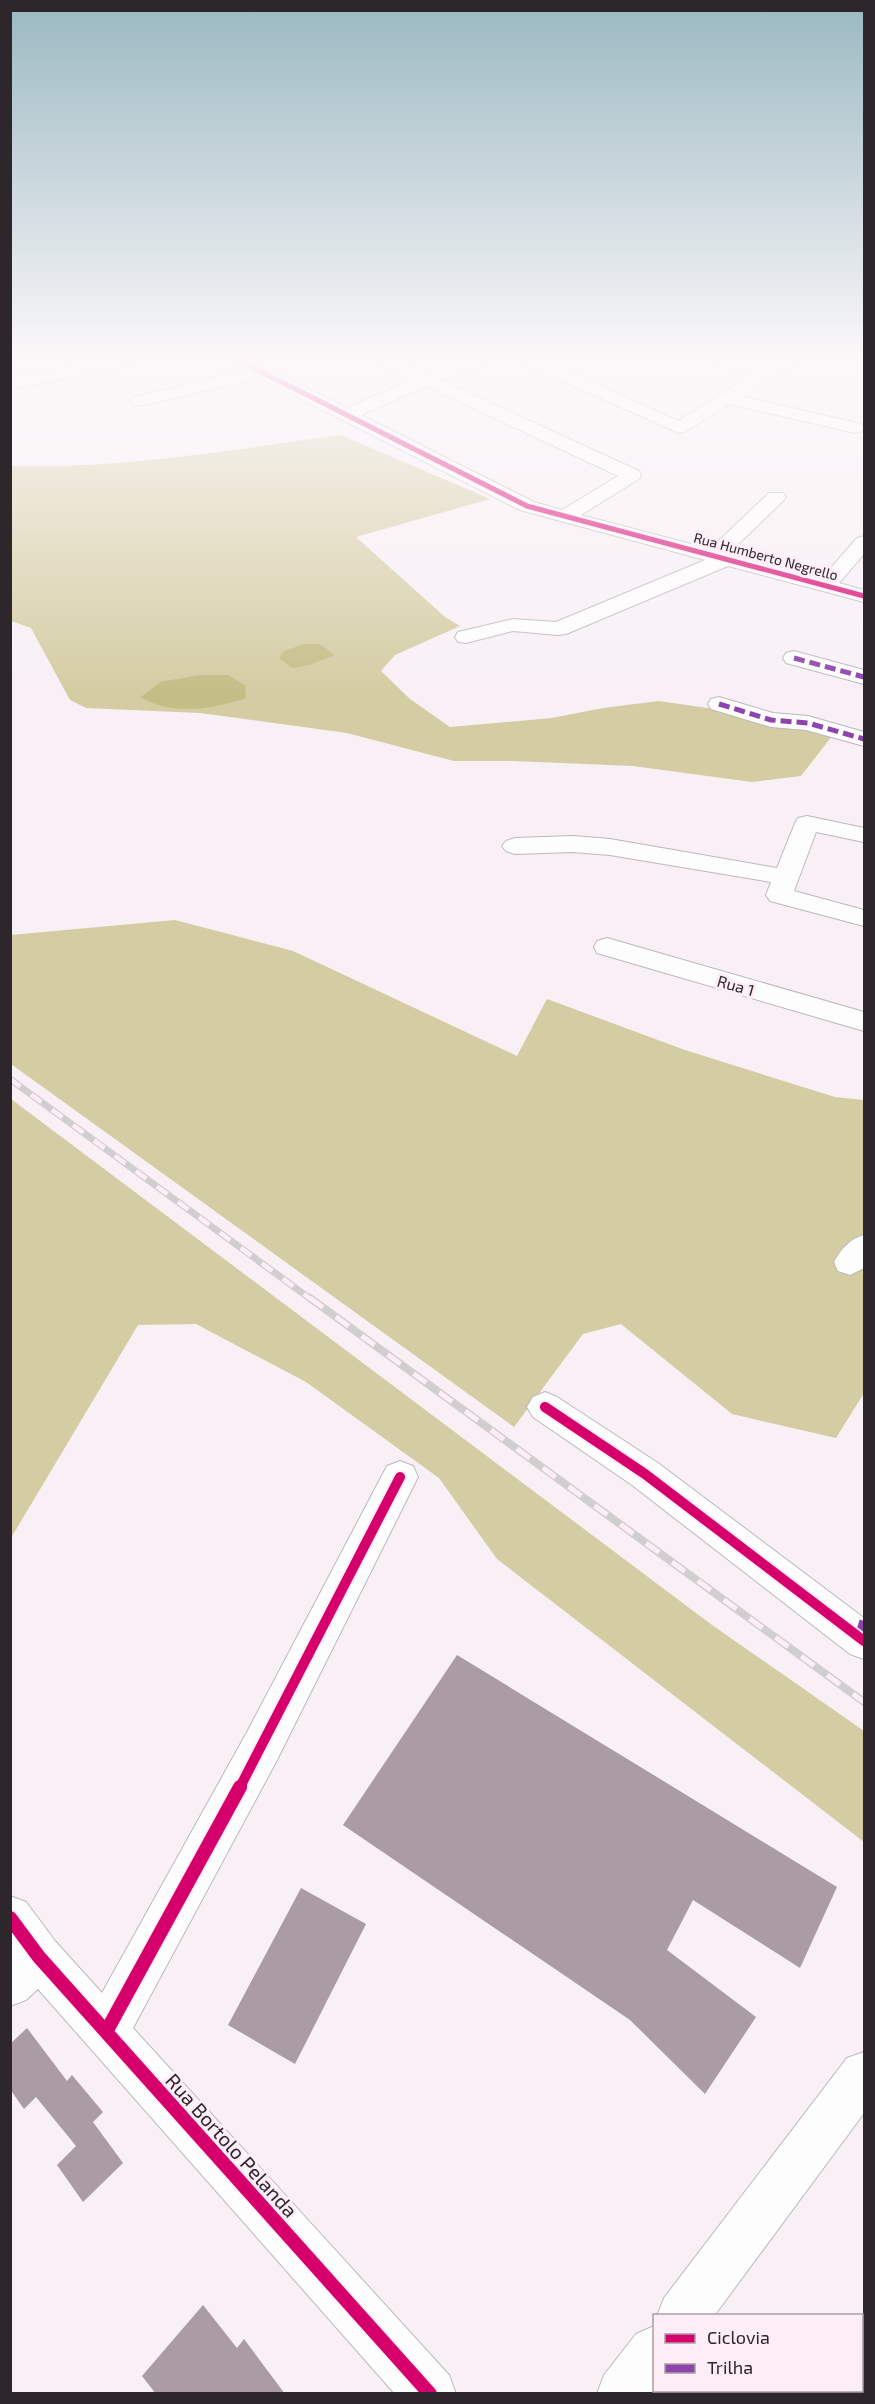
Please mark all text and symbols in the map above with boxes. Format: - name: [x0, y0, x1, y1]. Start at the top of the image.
- street label: Rua Humberto Negrello: [692, 529, 840, 583]
- street label: Rua 1: [715, 971, 757, 999]
- street label: Rua Bortolo Pelanda: [161, 2068, 303, 2222]
- legend: [653, 2314, 863, 2392]
- text: Ciclovia: [707, 2326, 770, 2348]
- text: Trilha: [707, 2356, 753, 2378]

